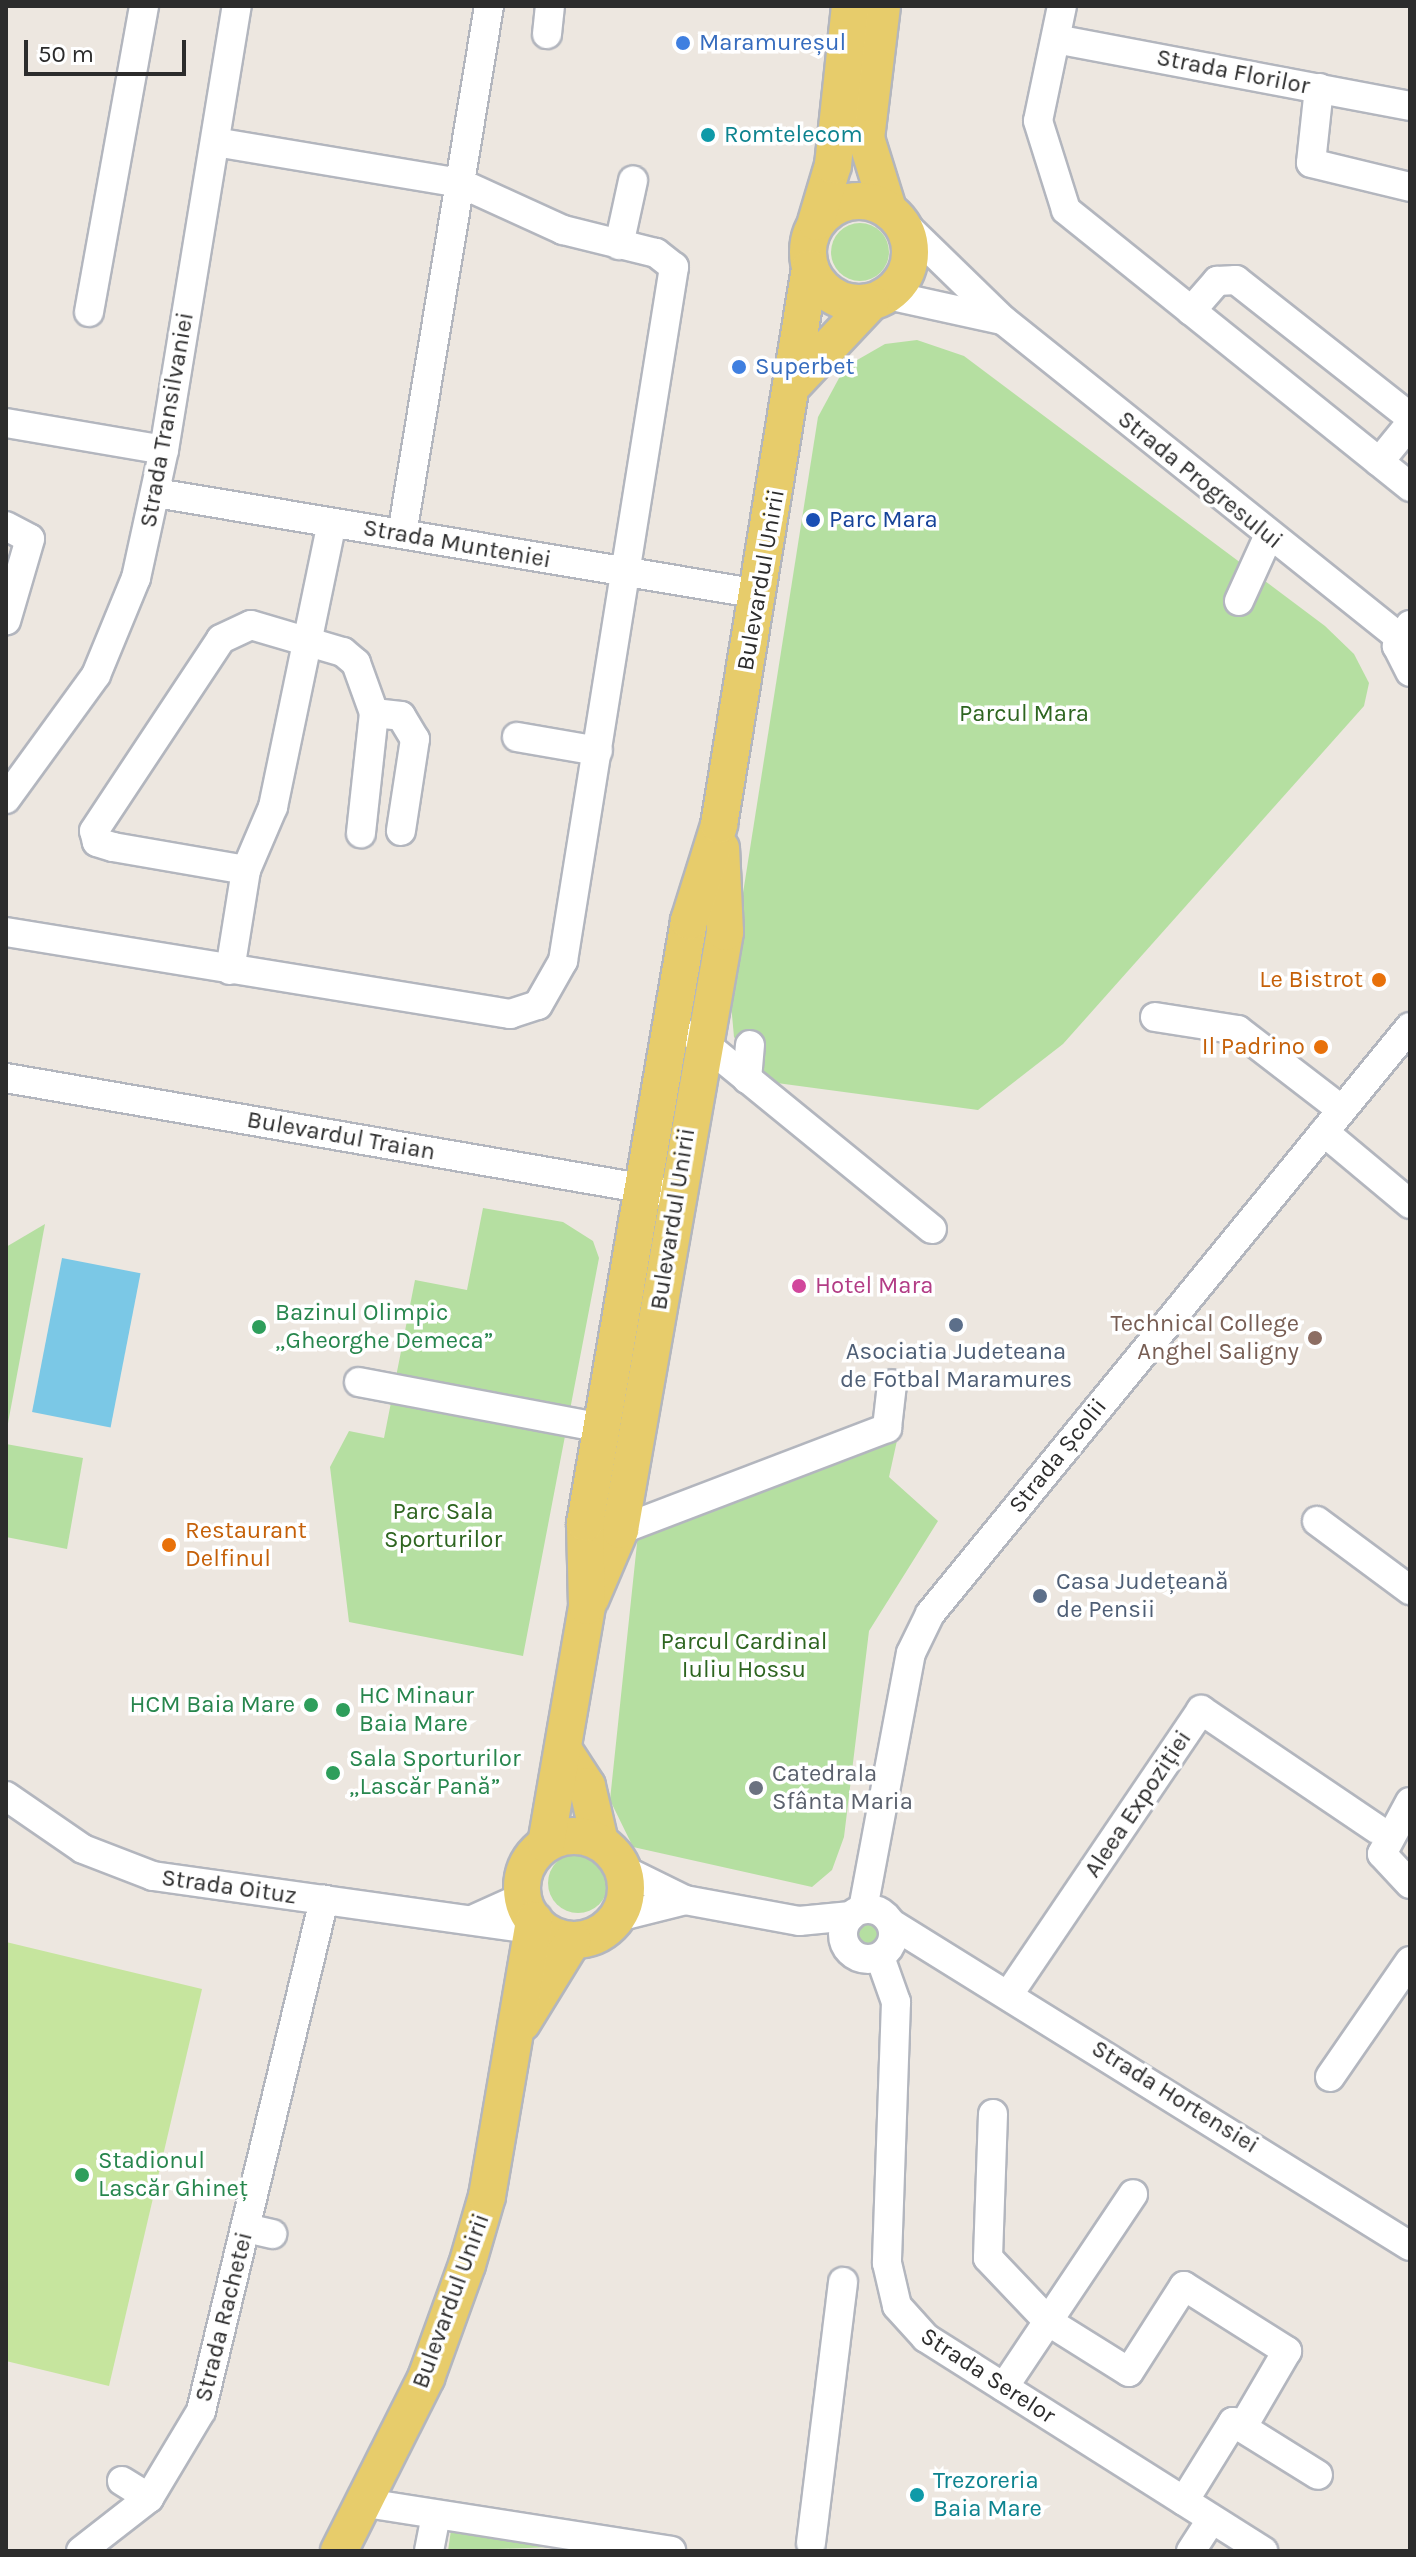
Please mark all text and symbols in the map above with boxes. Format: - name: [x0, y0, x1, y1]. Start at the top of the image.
- scale bar: [28, 24, 190, 74]
- place label: Maramureșul: [699, 29, 846, 57]
- marker: Maramureșul: [674, 34, 692, 52]
- text: 50 m: [38, 40, 94, 68]
- street label: Strada Florilor: [1154, 43, 1312, 101]
- place label: Romtelecom: [724, 121, 863, 149]
- marker: Romtelecom: [699, 126, 717, 144]
- street label: Strada Transilvaniei: [134, 310, 200, 530]
- place label: Superbet: [755, 353, 855, 381]
- marker: Superbet: [730, 358, 748, 376]
- street label: Strada Progresului: [1112, 405, 1288, 555]
- street label: Bulevardul Unirii: [731, 487, 791, 673]
- place label: Parc Mara: [829, 506, 938, 534]
- marker: Parc Mara: [804, 511, 822, 529]
- street label: Strada Munteniei: [361, 513, 553, 575]
- park label: Parcul Mara: [959, 700, 1089, 728]
- place label: Le Bistrot: [1259, 966, 1363, 994]
- marker: Le Bistrot: [1370, 971, 1388, 989]
- place label: Il Padrino: [1202, 1033, 1305, 1061]
- marker: Il Padrino: [1312, 1038, 1330, 1056]
- street label: Bulevardul Traian: [245, 1105, 437, 1167]
- street label: Bulevardul Unirii: [644, 1126, 702, 1312]
- place label: Hotel Mara: [815, 1272, 933, 1300]
- marker: Hotel Mara: [790, 1277, 808, 1295]
- place label: Bazinul Olimpic „Gheorghe Demeca”: [275, 1299, 493, 1355]
- place label: Technical College Anghel Saligny: [1110, 1310, 1299, 1366]
- marker: Asociatia Judeteana de Fotbal Maramures: [947, 1316, 965, 1334]
- marker: Bazinul Olimpic „Gheorghe Demeca”: [250, 1318, 268, 1336]
- marker: Technical College Anghel Saligny: [1306, 1329, 1324, 1347]
- place label: Asociatia Judeteana de Fotbal Maramures: [840, 1338, 1072, 1394]
- street label: Strada Școlii: [1003, 1393, 1113, 1519]
- park label: Parc Sala Sporturilor: [384, 1498, 502, 1554]
- place label: Restaurant Delfinul: [185, 1517, 307, 1573]
- marker: Restaurant Delfinul: [160, 1536, 178, 1554]
- place label: Casa Județeană de Pensii: [1056, 1568, 1228, 1624]
- marker: Casa Județeană de Pensii: [1031, 1587, 1049, 1605]
- park label: Parcul Cardinal Iuliu Hossu: [661, 1628, 827, 1684]
- place label: HC Minaur Baia Mare: [359, 1682, 474, 1738]
- place label: HCM Baia Mare: [129, 1691, 295, 1719]
- marker: HCM Baia Mare: [302, 1696, 320, 1714]
- marker: HC Minaur Baia Mare: [334, 1701, 352, 1719]
- street label: Aleea Expoziției: [1078, 1725, 1198, 1883]
- place label: Sala Sporturilor „Lascăr Pană”: [349, 1745, 521, 1801]
- place label: Catedrala Sfânta Maria: [772, 1760, 913, 1816]
- marker: Sala Sporturilor „Lascăr Pană”: [324, 1764, 342, 1782]
- marker: Catedrala Sfânta Maria: [747, 1779, 765, 1797]
- street label: Strada Oituz: [160, 1863, 298, 1911]
- street label: Strada Hortensiei: [1086, 2034, 1264, 2160]
- place label: Stadionul Lascăr Ghineț: [98, 2147, 248, 2203]
- marker: Stadionul Lascăr Ghineț: [73, 2166, 91, 2184]
- street label: Bulevardul Unirii: [406, 2210, 496, 2392]
- street label: Strada Rachetei: [189, 2229, 259, 2405]
- street label: Strada Serelor: [915, 2322, 1061, 2430]
- place label: Trezoreria Baia Mare: [933, 2467, 1042, 2523]
- marker: Trezoreria Baia Mare: [908, 2486, 926, 2504]

